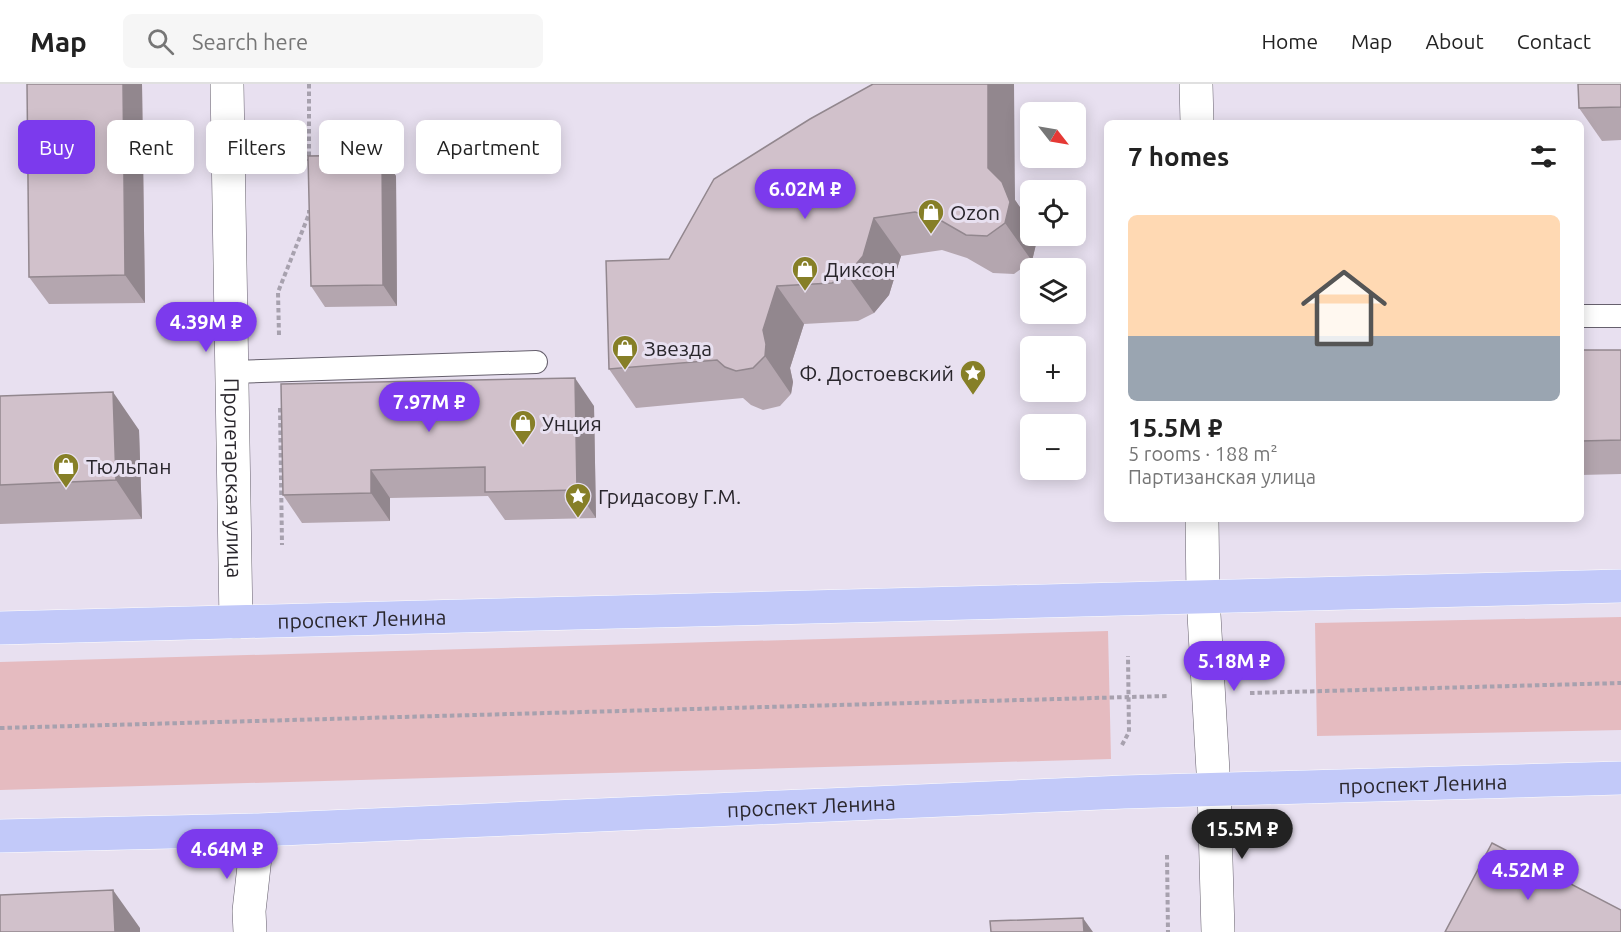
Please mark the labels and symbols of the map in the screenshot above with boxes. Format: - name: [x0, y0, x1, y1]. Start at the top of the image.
- north arrow: [1020, 102, 1086, 168]
- pin: 6.02M ₽: [750, 169, 860, 220]
- shop icon: Ozon: [916, 197, 946, 235]
- place label: Ozon: [950, 200, 1000, 224]
- shop icon: Диксон: [790, 254, 820, 292]
- place label: Диксон: [824, 257, 896, 281]
- pin: 4.39M ₽: [151, 302, 261, 353]
- shop icon: Звезда: [610, 333, 640, 371]
- place label: Звезда: [644, 336, 712, 360]
- place icon: Ф. Достоевский: [958, 358, 988, 396]
- place label: Ф. Достоевский: [799, 361, 954, 385]
- street label: Пролетарская улица: [220, 378, 247, 578]
- pin: 7.97M ₽: [374, 382, 484, 433]
- shop icon: Унция: [508, 408, 538, 446]
- place label: Унция: [542, 411, 602, 435]
- shop icon: Тюльпан: [51, 451, 81, 489]
- place label: Тюльпан: [86, 454, 171, 478]
- place icon: Гридасову Г.М.: [563, 481, 593, 519]
- place label: Гридасову Г.М.: [598, 484, 741, 508]
- street label: проспект Ленина: [277, 604, 447, 633]
- pin: 5.18M ₽: [1179, 641, 1289, 692]
- street label: проспект Ленина: [1338, 769, 1508, 798]
- street label: проспект Ленина: [726, 790, 896, 821]
- pin: 15.5M ₽: [1187, 809, 1297, 860]
- pin: 4.64M ₽: [172, 829, 282, 880]
- pin: 4.52M ₽: [1473, 850, 1583, 901]

